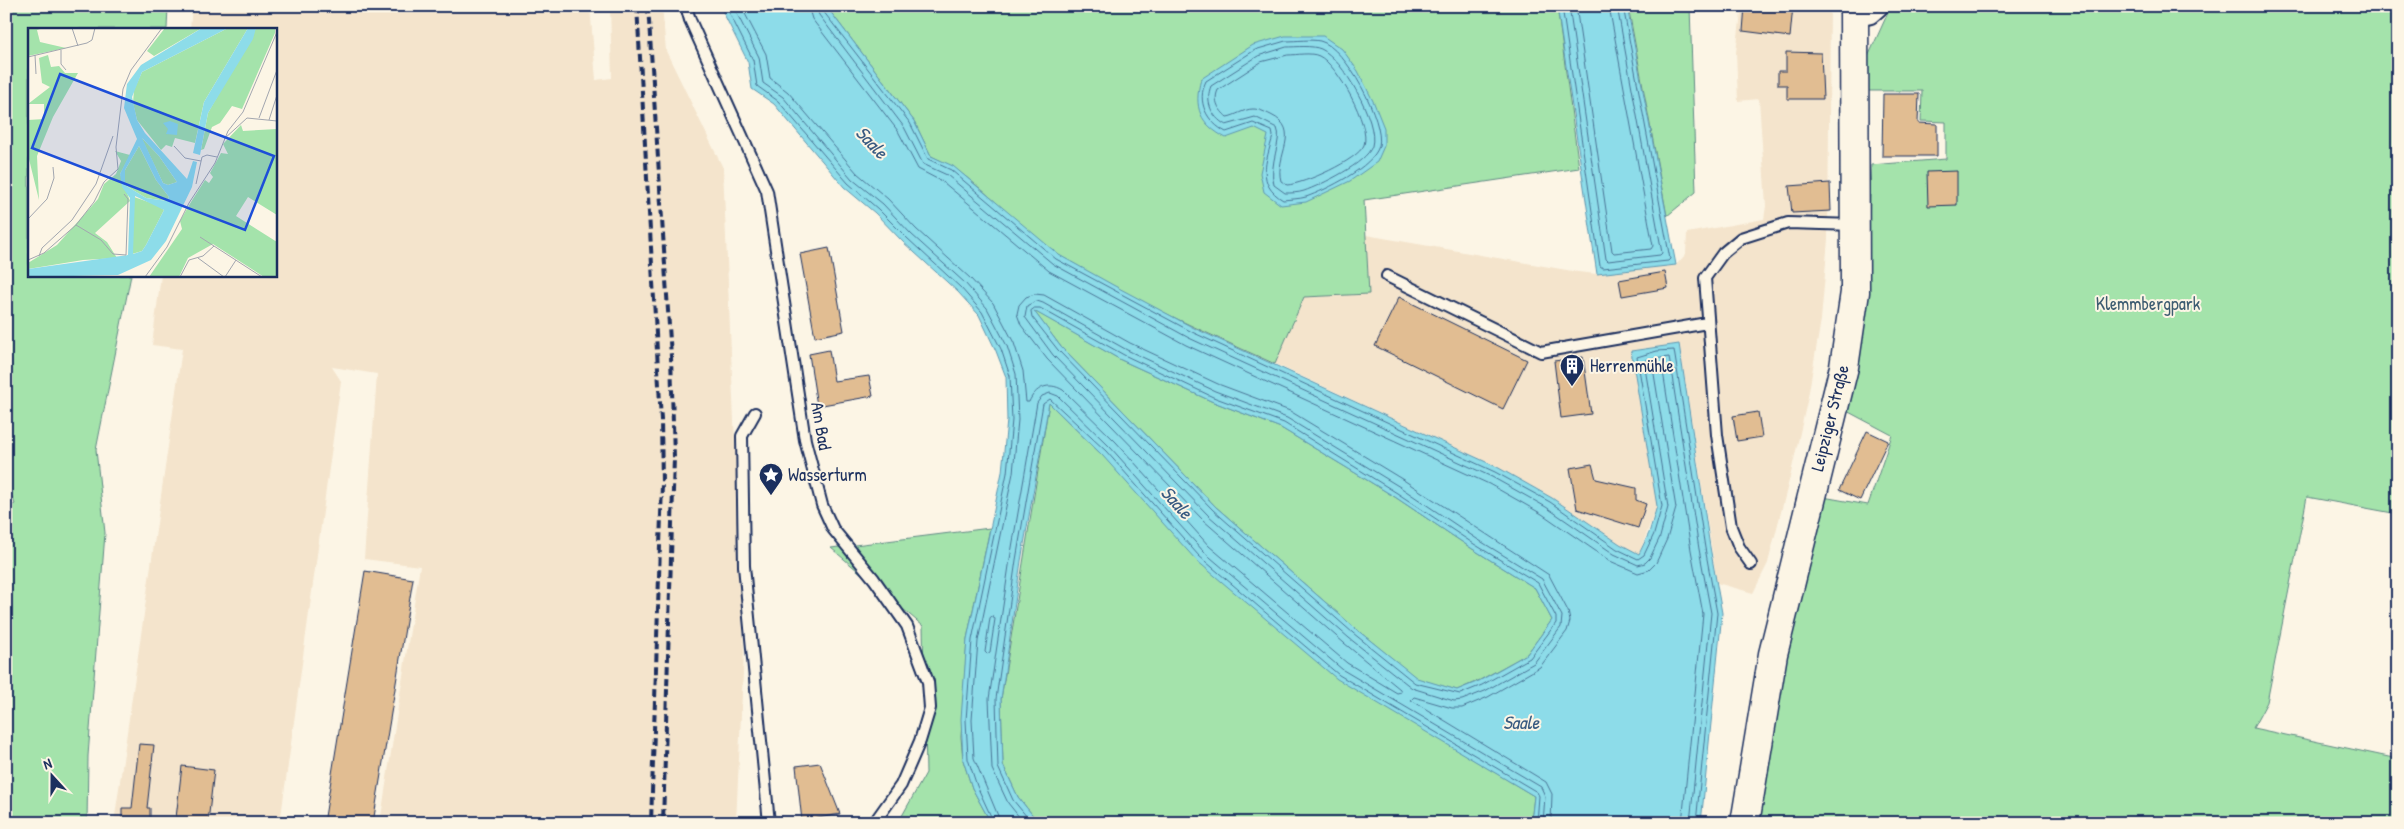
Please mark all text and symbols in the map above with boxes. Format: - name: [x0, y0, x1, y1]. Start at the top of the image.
- inset map: [28, 28, 276, 276]
- water label: Saale: [850, 120, 895, 165]
- park label: Klemmbergpark: [2096, 291, 2201, 316]
- building icon: Herrenmühle: [1559, 353, 1585, 387]
- place label: Herrenmühle: [1590, 353, 1674, 378]
- street label: Leipziger Straße: [1804, 362, 1855, 474]
- street label: Am Bad: [805, 400, 838, 452]
- place icon: Wasserturm: [758, 462, 784, 496]
- place label: Wasserturm: [788, 462, 867, 487]
- water label: Saale: [1155, 480, 1200, 525]
- water label: Saale: [1503, 709, 1541, 735]
- north arrow: [28, 752, 78, 802]
- text: N: [40, 753, 55, 774]

